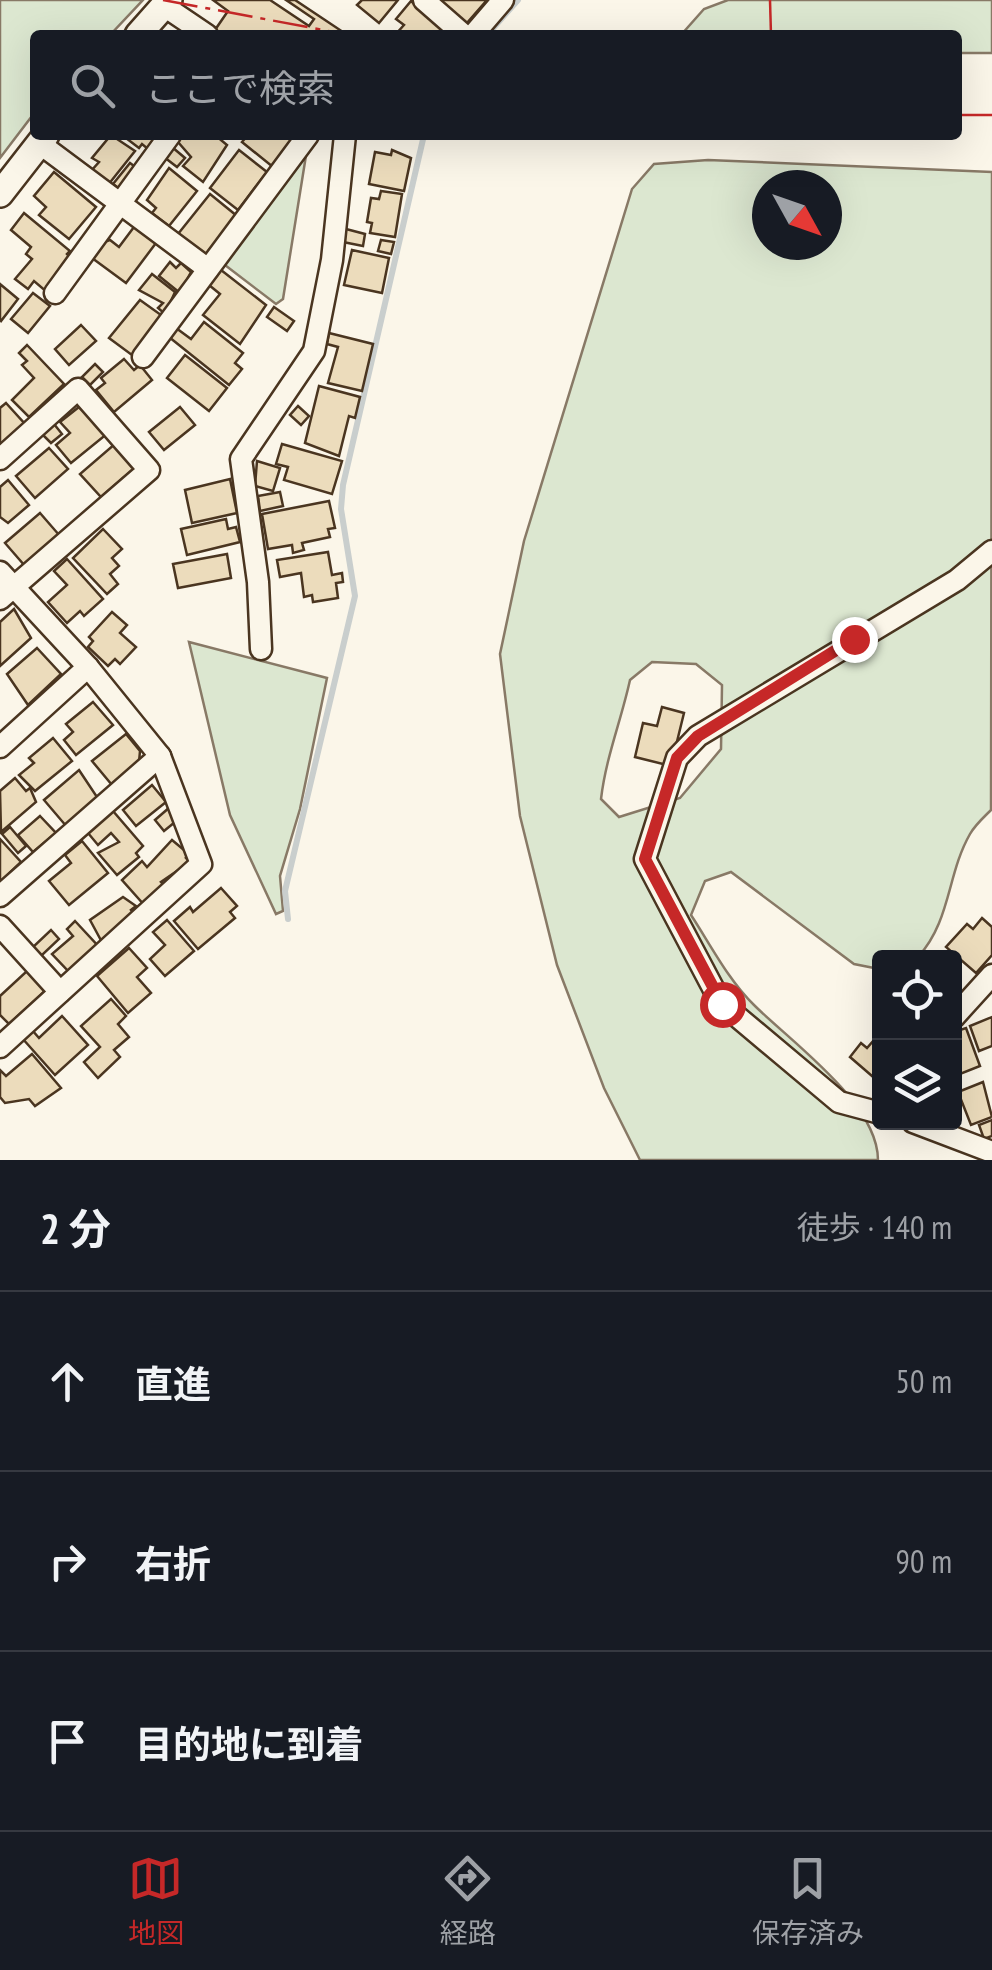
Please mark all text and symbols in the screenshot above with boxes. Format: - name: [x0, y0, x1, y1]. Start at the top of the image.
- search box: [30, 30, 962, 140]
- icon: search: [65, 58, 120, 113]
- text: ここで検索: [145, 63, 335, 112]
- north arrow: [752, 170, 842, 260]
- route end: [832, 617, 878, 663]
- map controls: [872, 950, 962, 1130]
- button: locate: [872, 950, 962, 1040]
- route start: [700, 982, 746, 1028]
- button: layers: [872, 1040, 962, 1130]
- text: 2 分: [40, 1201, 111, 1256]
- text: 徒歩 · 140 m: [797, 1206, 952, 1248]
- icon: ahead: [40, 1354, 95, 1409]
- text: 直進: [135, 1359, 211, 1408]
- text: 50 m: [896, 1360, 952, 1402]
- icon: right: [40, 1534, 95, 1589]
- text: 右折: [135, 1539, 211, 1588]
- text: 90 m: [896, 1540, 952, 1582]
- icon: arrive: [40, 1714, 95, 1769]
- text: 目的地に到着: [135, 1719, 363, 1768]
- tab: 地図: [128, 1851, 184, 1951]
- tab: 経路: [440, 1851, 496, 1951]
- tab: 保存済み: [752, 1851, 864, 1951]

